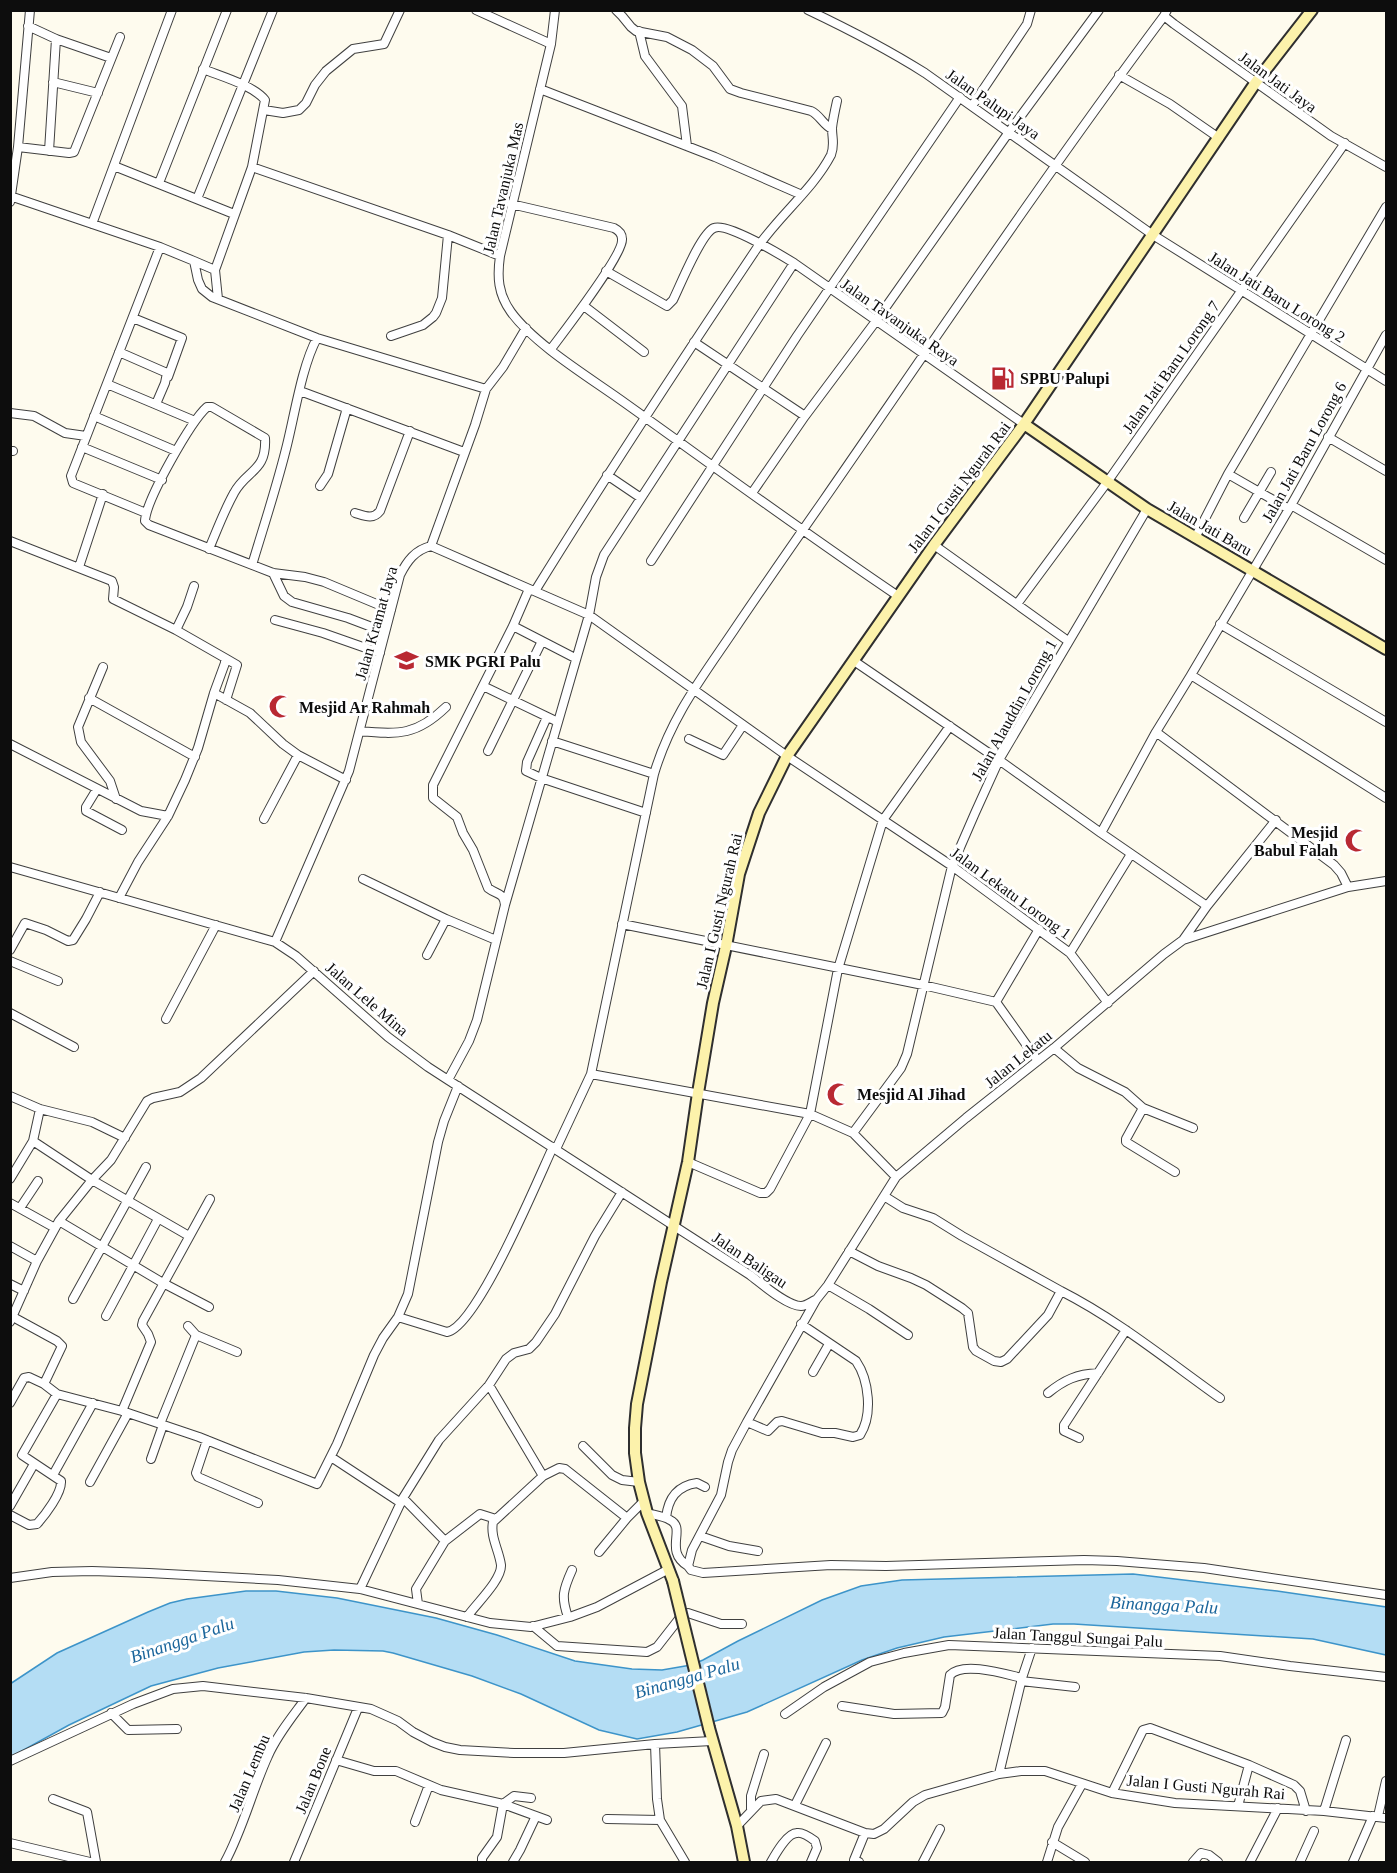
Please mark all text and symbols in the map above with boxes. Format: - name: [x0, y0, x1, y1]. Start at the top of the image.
- street label: Jalan Jati Jaya: [1235, 48, 1320, 117]
- street label: Jalan Palupi Jaya: [942, 65, 1043, 143]
- street label: Jalan Tavanjuka Mas: [480, 121, 527, 256]
- street label: Jalan Jati Baru Lorong 2: [1205, 248, 1348, 347]
- street label: Jalan Tavanjuka Raya: [837, 275, 962, 370]
- street label: Jalan Jati Baru Lorong 7: [1119, 298, 1224, 437]
- fuel station icon: SPBU Palupi: [989, 365, 1015, 391]
- place label: SPBU Palupi: [1020, 370, 1110, 388]
- street label: Jalan Jati Baru Lorong 6: [1258, 379, 1350, 525]
- street label: Jalan I Gusti Ngurah Rai: [904, 418, 1015, 556]
- street label: Jalan Jati Baru: [1165, 497, 1255, 559]
- street label: Jalan Kramat Jaya: [352, 564, 401, 682]
- street label: Jalan Alauddin Lorong 1: [968, 637, 1061, 784]
- school or university icon: SMK PGRI Palu: [394, 648, 420, 674]
- place label: SMK PGRI Palu: [425, 653, 541, 670]
- mosque icon: Mesjid Ar Rahmah: [268, 694, 294, 720]
- place label: Mesjid Ar Rahmah: [299, 699, 430, 717]
- place label: Mesjid Babul Falah: [1254, 824, 1338, 859]
- mosque icon: Mesjid Babul Falah: [1343, 828, 1369, 854]
- street label: Jalan I Gusti Ngurah Rai: [693, 831, 746, 991]
- street label: Jalan Lekatu Lorong 1: [947, 844, 1074, 943]
- street label: Jalan Lele Mina: [323, 959, 411, 1039]
- street label: Jalan Lekatu: [981, 1027, 1055, 1091]
- mosque icon: Mesjid Al Jihad: [826, 1081, 852, 1107]
- place label: Mesjid Al Jihad: [857, 1086, 966, 1104]
- street label: Jalan Baligau: [709, 1229, 791, 1292]
- water label: Binangga Palu: [1109, 1592, 1219, 1618]
- water label: Binangga Palu: [127, 1613, 237, 1667]
- street label: Jalan Tanggul Sungai Palu: [993, 1624, 1163, 1651]
- water label: Binangga Palu: [632, 1653, 742, 1703]
- street label: Jalan Lembu: [225, 1732, 273, 1814]
- street label: Jalan Bone: [292, 1744, 334, 1816]
- street label: Jalan I Gusti Ngurah Rai: [1126, 1772, 1287, 1803]

